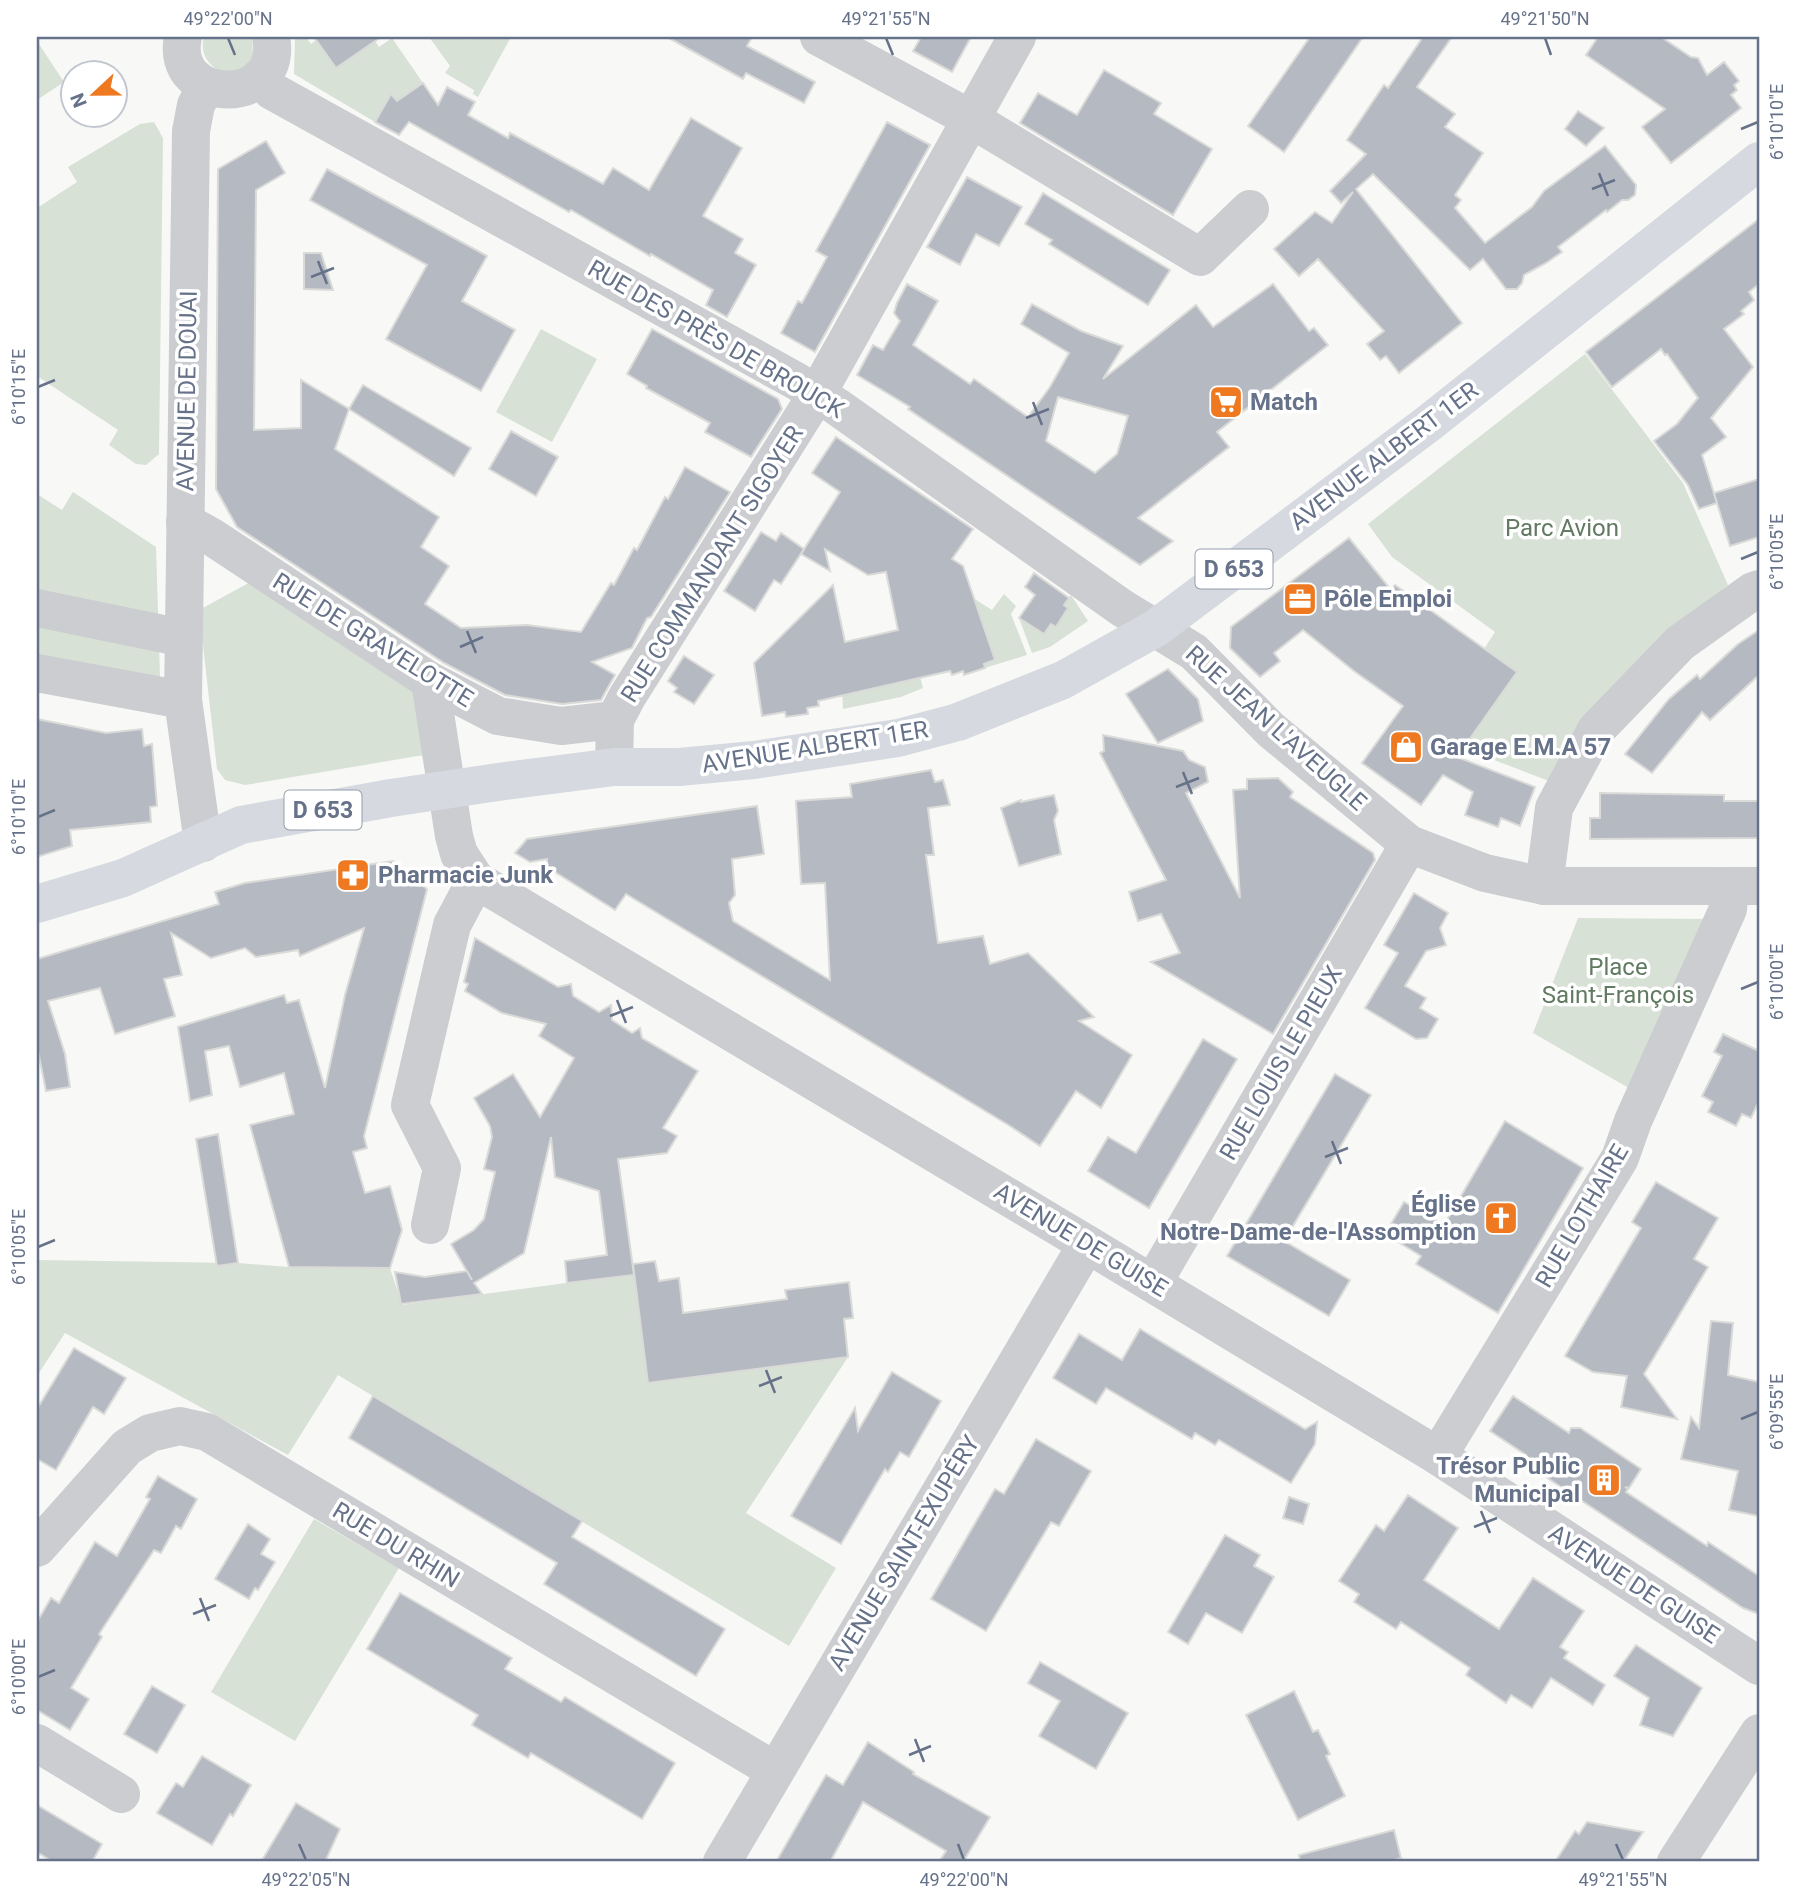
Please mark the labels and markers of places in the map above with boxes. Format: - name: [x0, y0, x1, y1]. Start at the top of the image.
- supermarket icon: Match: [1207, 383, 1245, 421]
- place label: Match: [1250, 388, 1318, 416]
- office icon: Pôle Emploi: [1281, 580, 1319, 618]
- place label: Pôle Emploi: [1324, 585, 1452, 613]
- shop icon: Garage E.M.A 57: [1387, 728, 1425, 766]
- place label: Garage E.M.A 57: [1430, 733, 1611, 761]
- pharmacy icon: Pharmacie Junk: [334, 856, 372, 894]
- place label: Pharmacie Junk: [378, 861, 554, 889]
- place label: Église Notre-Dame-de-l'Assomption: [1160, 1190, 1476, 1246]
- church icon: Église Notre-Dame-de-l'Assomption: [1482, 1199, 1520, 1237]
- place label: Trésor Public Municipal: [1436, 1452, 1580, 1508]
- building icon: Trésor Public Municipal: [1585, 1461, 1623, 1499]

